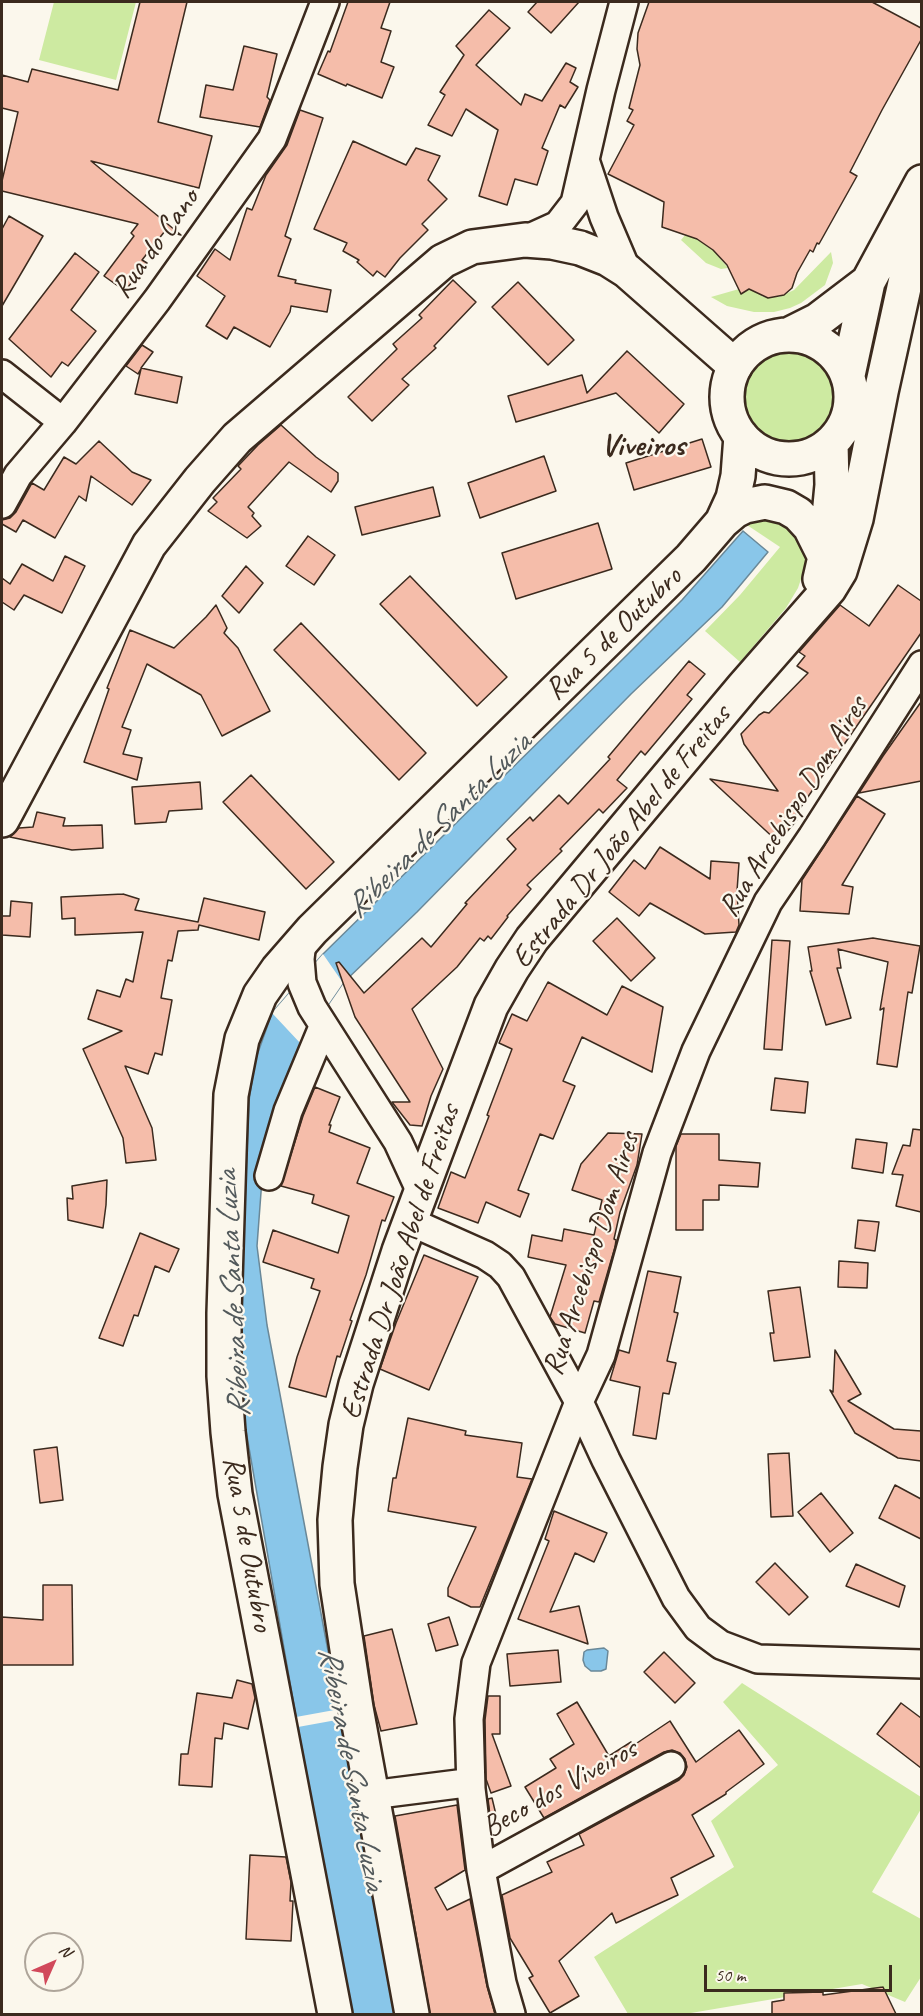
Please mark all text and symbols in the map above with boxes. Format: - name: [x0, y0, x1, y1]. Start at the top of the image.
- street label: Rua do Cano: [104, 182, 208, 306]
- district label: Viveiros: [601, 428, 685, 466]
- street label: Rua 5 de Outubro: [538, 560, 690, 708]
- street label: Rua Arcebispo Dom Aires: [712, 690, 876, 924]
- street label: Estrada Dr João Abel de Freitas: [505, 698, 739, 976]
- water label: Ribeira de Santa Luzia: [338, 725, 540, 927]
- street label: Estrada Dr João Abel de Freitas: [333, 1100, 469, 1424]
- street label: Rua Arcebispo Dom Aires: [536, 1128, 648, 1380]
- water label: Ribeira de Santa Luzia: [208, 1170, 260, 1418]
- street label: Rua 5 de Outubro: [214, 1454, 280, 1634]
- water label: Ribeira de Santa Luzia: [309, 1644, 393, 1894]
- street label: Beco dos Viveiros: [476, 1732, 644, 1846]
- north arrow: [24, 1932, 84, 1992]
- text: N: [55, 1940, 76, 1961]
- scale bar: [707, 1953, 894, 1991]
- text: 50 m: [715, 1964, 746, 1986]

